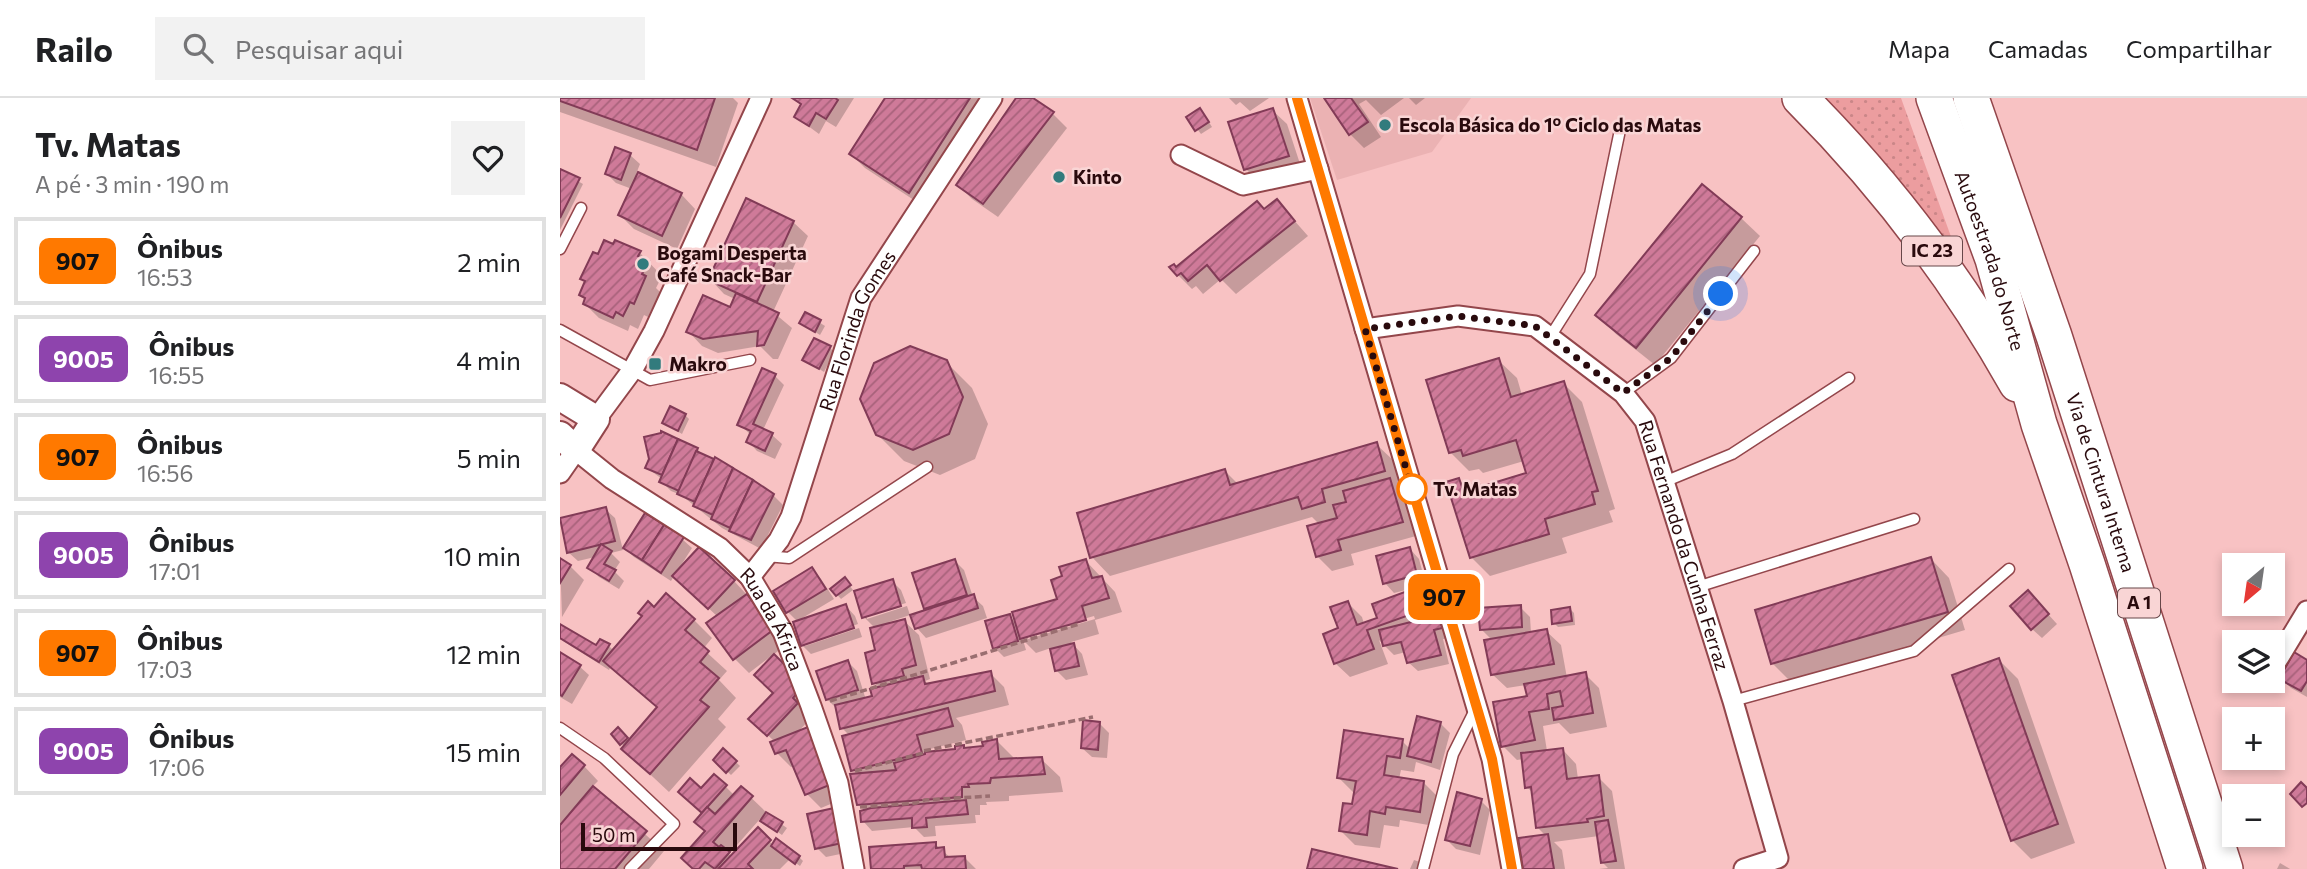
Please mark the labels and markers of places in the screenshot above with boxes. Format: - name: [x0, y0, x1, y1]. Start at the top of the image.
- place label: Escola Básica do 1º Ciclo das Matas: [1399, 113, 1701, 136]
- marker: Escola Básica do 1º Ciclo das Matas: [1377, 117, 1393, 133]
- place label: Kinto: [1073, 165, 1122, 188]
- marker: Kinto: [1051, 169, 1067, 185]
- place label: Bogami Desperta Café Snack-Bar: [657, 241, 807, 286]
- marker: Bogami Desperta Café Snack-Bar: [635, 256, 651, 272]
- place label: Makro: [669, 352, 727, 375]
- marker: Makro: [647, 356, 663, 372]
- marker: Tv. Matas: [1397, 474, 1427, 504]
- place label: Tv. Matas: [1433, 477, 1517, 500]

